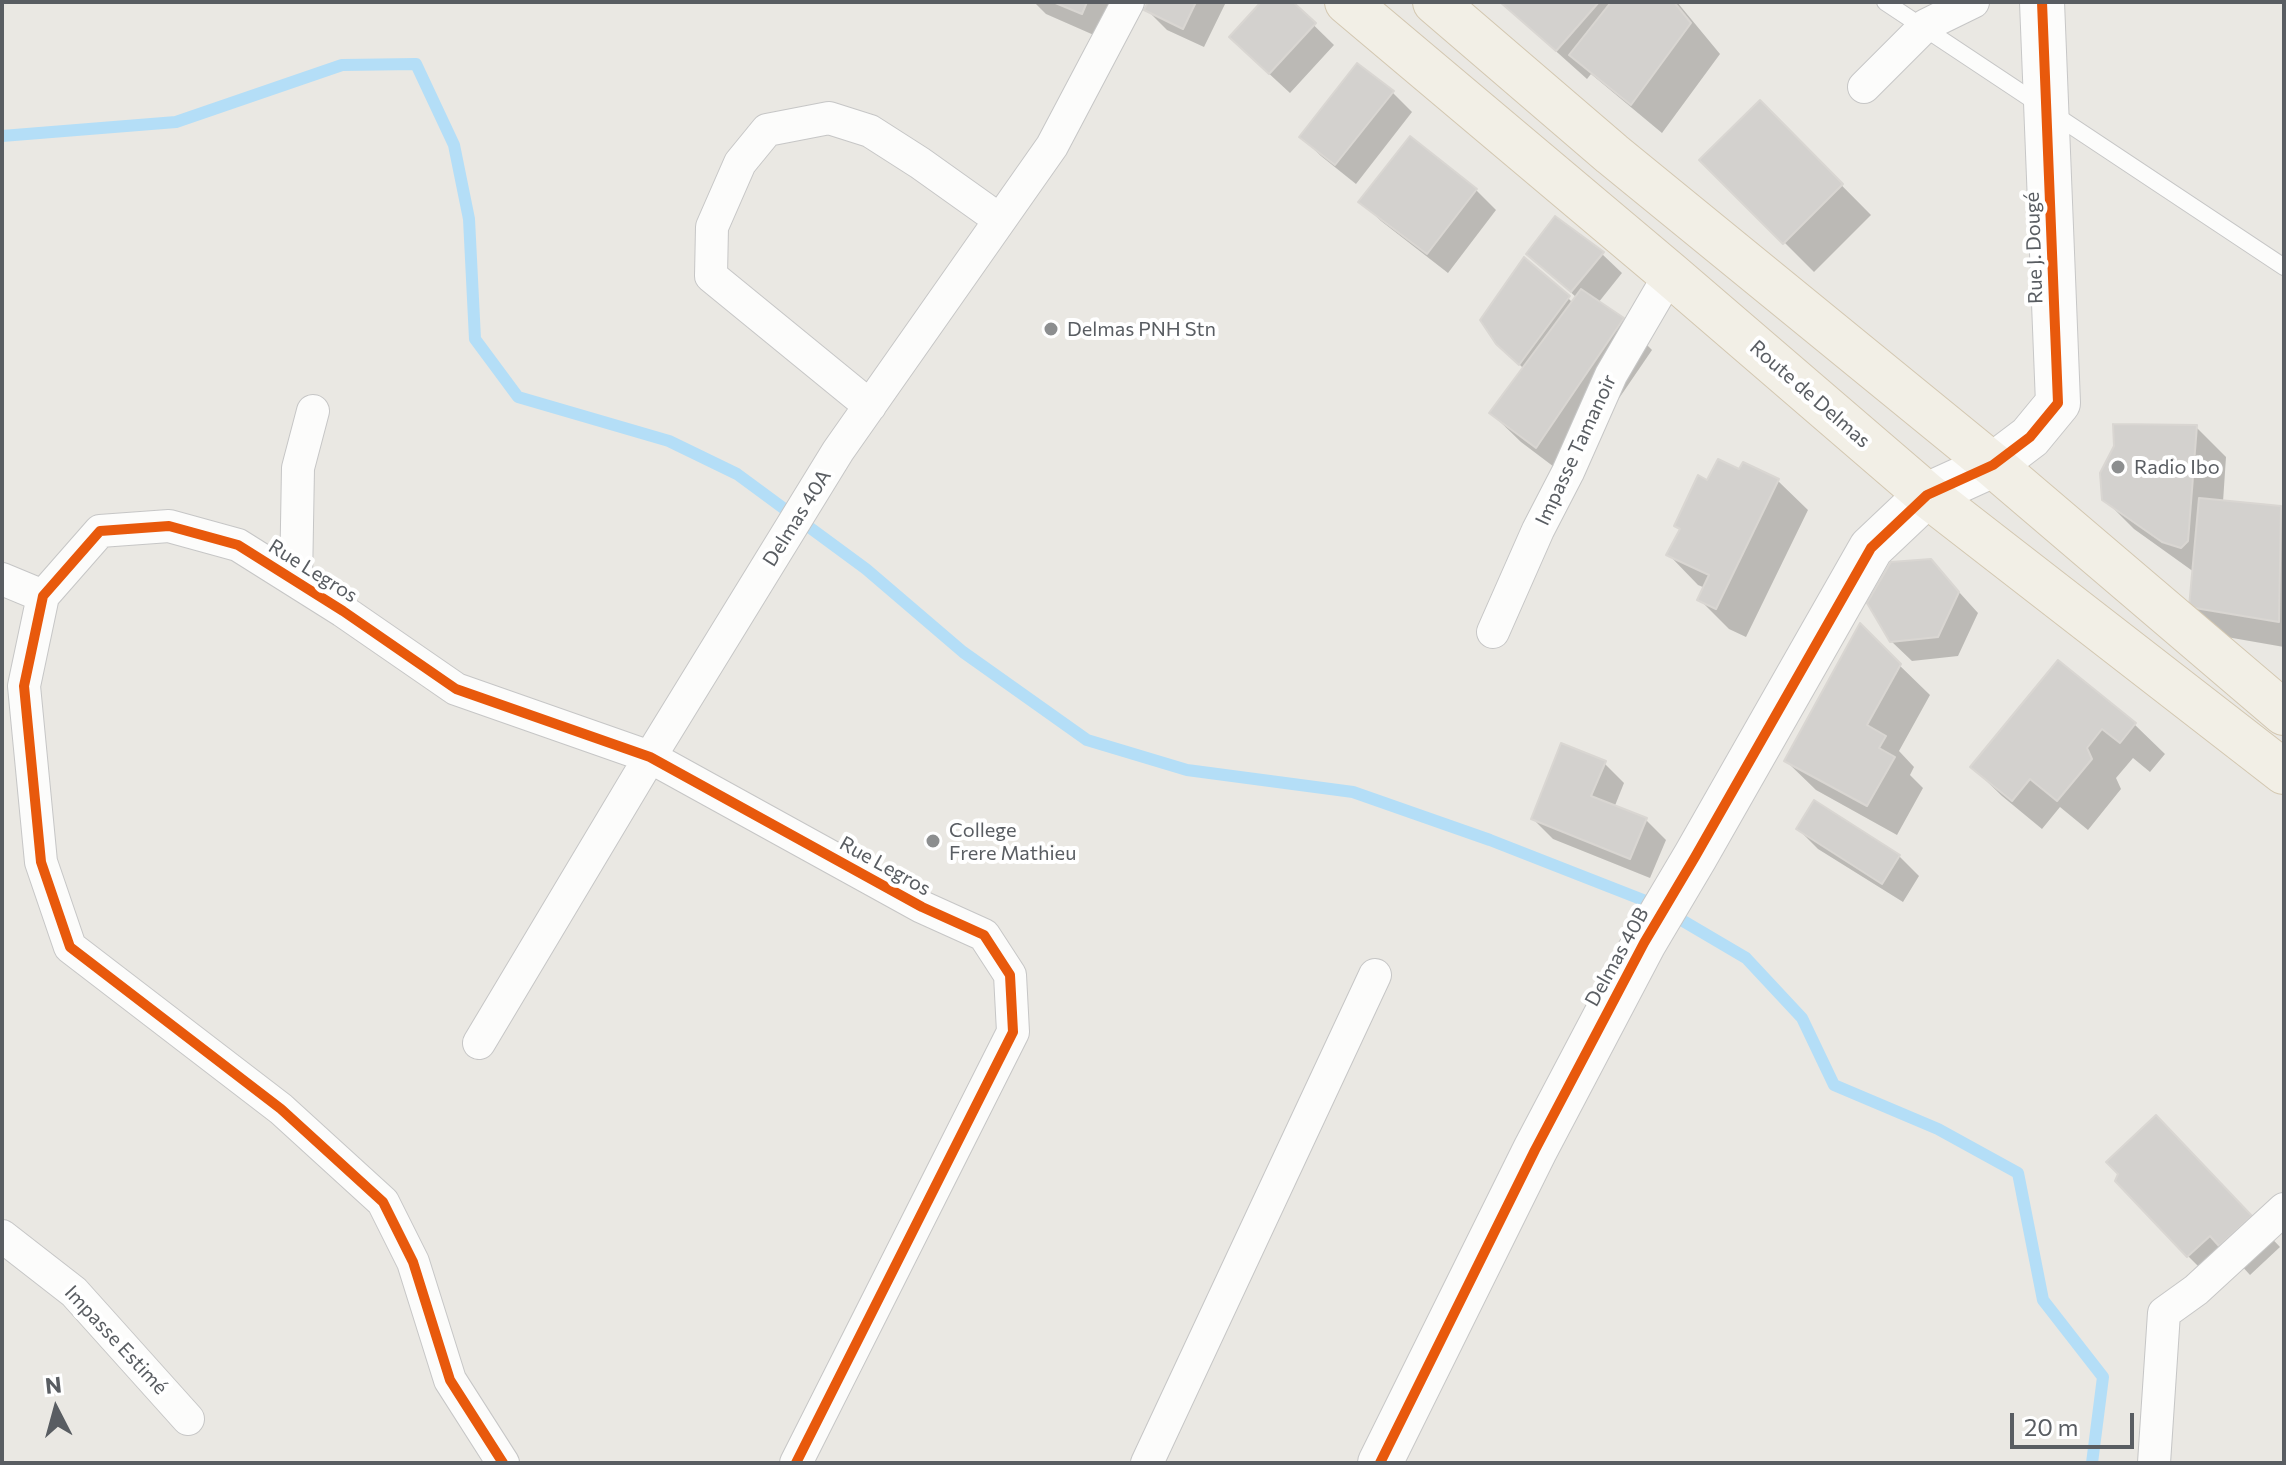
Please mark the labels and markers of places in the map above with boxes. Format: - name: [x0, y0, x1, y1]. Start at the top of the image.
- place label: Delmas PNH Stn: [1067, 317, 1216, 341]
- marker: Delmas PNH Stn: [1042, 320, 1060, 338]
- place label: Radio Ibo: [2134, 455, 2220, 479]
- marker: Radio Ibo: [2109, 458, 2127, 476]
- place label: College Frere Mathieu: [949, 818, 1076, 865]
- marker: College Frere Mathieu: [924, 832, 942, 850]

